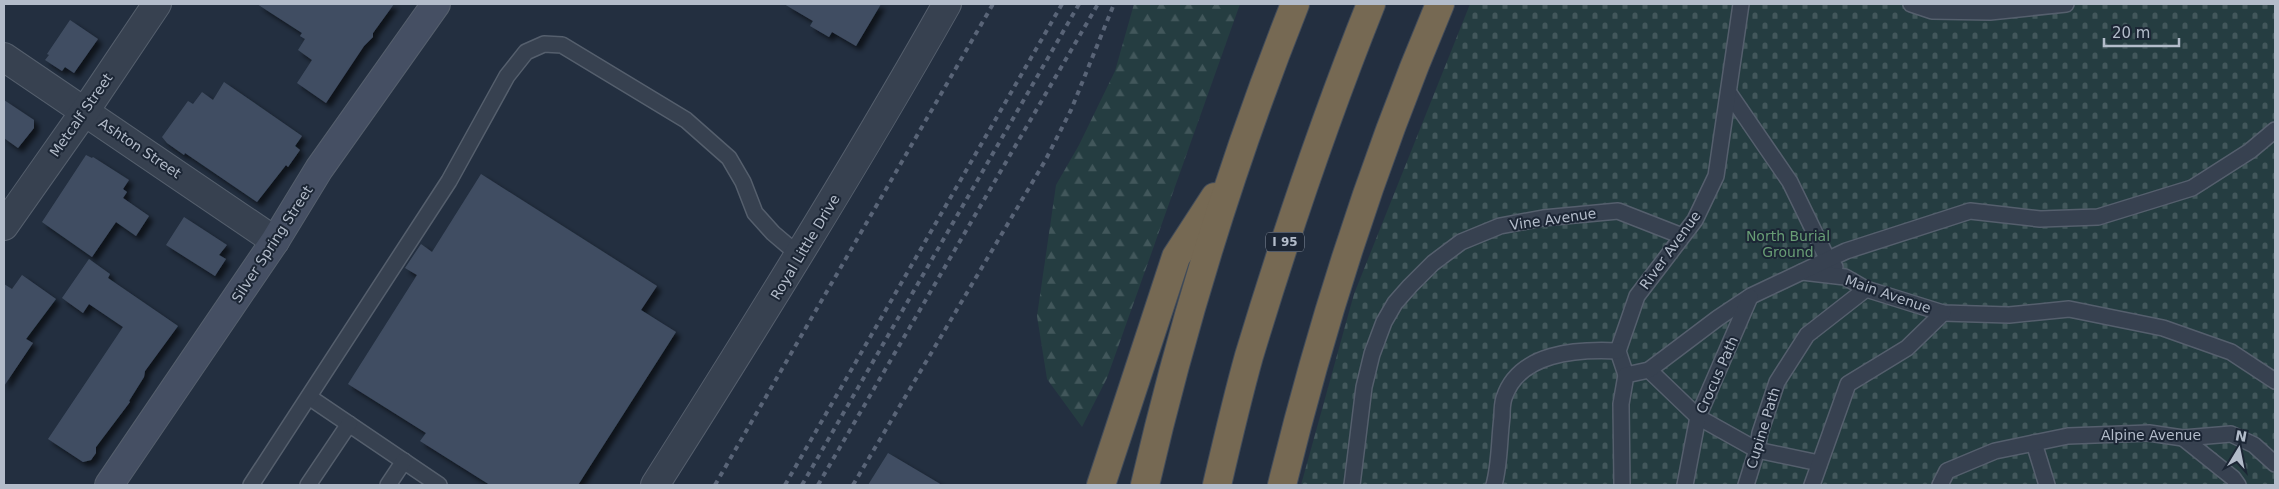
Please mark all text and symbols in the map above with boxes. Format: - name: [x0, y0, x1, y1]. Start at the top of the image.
- scale bar: [2104, 15, 2179, 47]
- text: 20 m: [2112, 24, 2150, 42]
- street label: Metcalf Street: [46, 70, 116, 160]
- street label: Ashton Street: [96, 115, 185, 182]
- street label: Silver Spring Street: [228, 182, 316, 305]
- street label: Royal Little Drive: [767, 192, 843, 302]
- street label: Vine Avenue: [1509, 205, 1597, 233]
- street label: River Avenue: [1636, 208, 1704, 292]
- park label: North Burial Ground: [1746, 228, 1830, 260]
- road number: I 95: [1266, 232, 1304, 252]
- street label: Main Avenue: [1843, 272, 1933, 316]
- street label: Crocus Path: [1693, 334, 1741, 416]
- street label: Cupine Path: [1743, 385, 1783, 471]
- north arrow: [2214, 424, 2264, 474]
- street label: Alpine Avenue: [2101, 427, 2201, 443]
- text: N: [2234, 427, 2248, 445]

